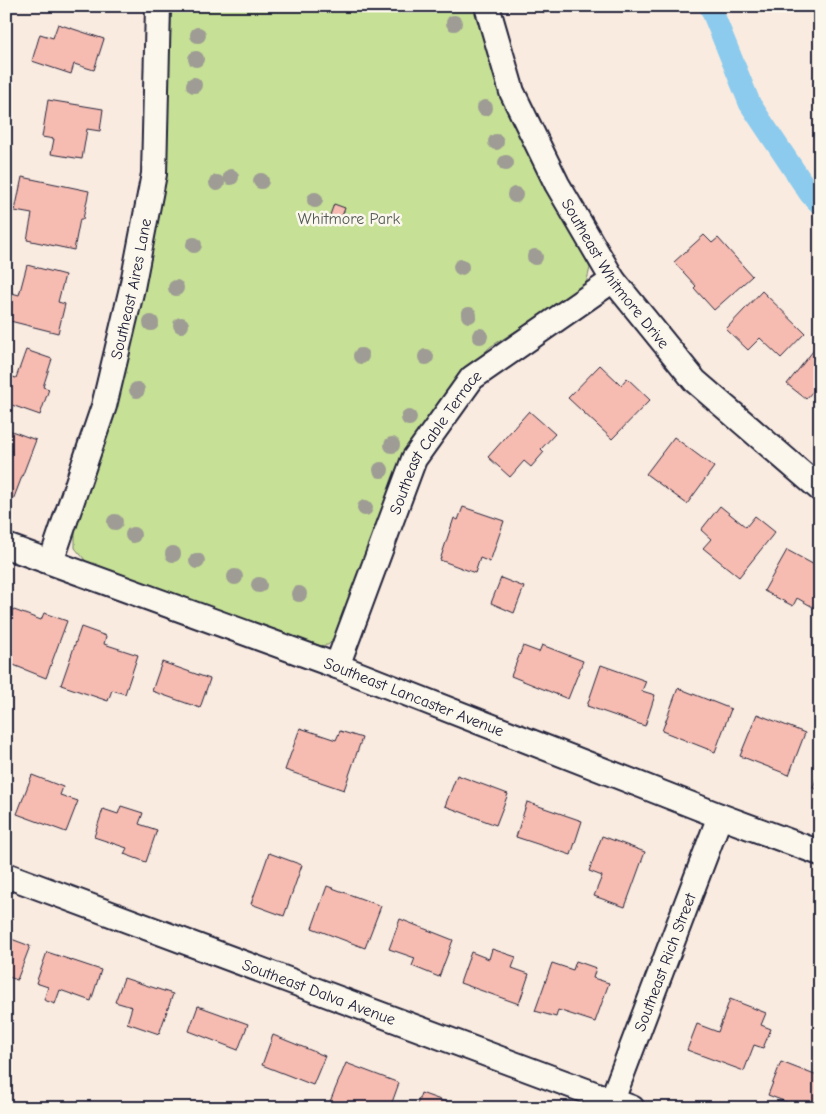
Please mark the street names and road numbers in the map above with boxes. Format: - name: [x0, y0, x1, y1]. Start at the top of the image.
- street label: Southeast Whitmore Drive: [557, 196, 673, 352]
- street label: Southeast Aires Lane: [107, 217, 155, 361]
- street label: Southeast Cable Terrace: [386, 366, 485, 517]
- street label: Southeast Lancaster Avenue: [321, 654, 506, 741]
- street label: Southeast Rich Street: [631, 890, 700, 1034]
- street label: Southeast Dalva Avenue: [240, 956, 398, 1029]

